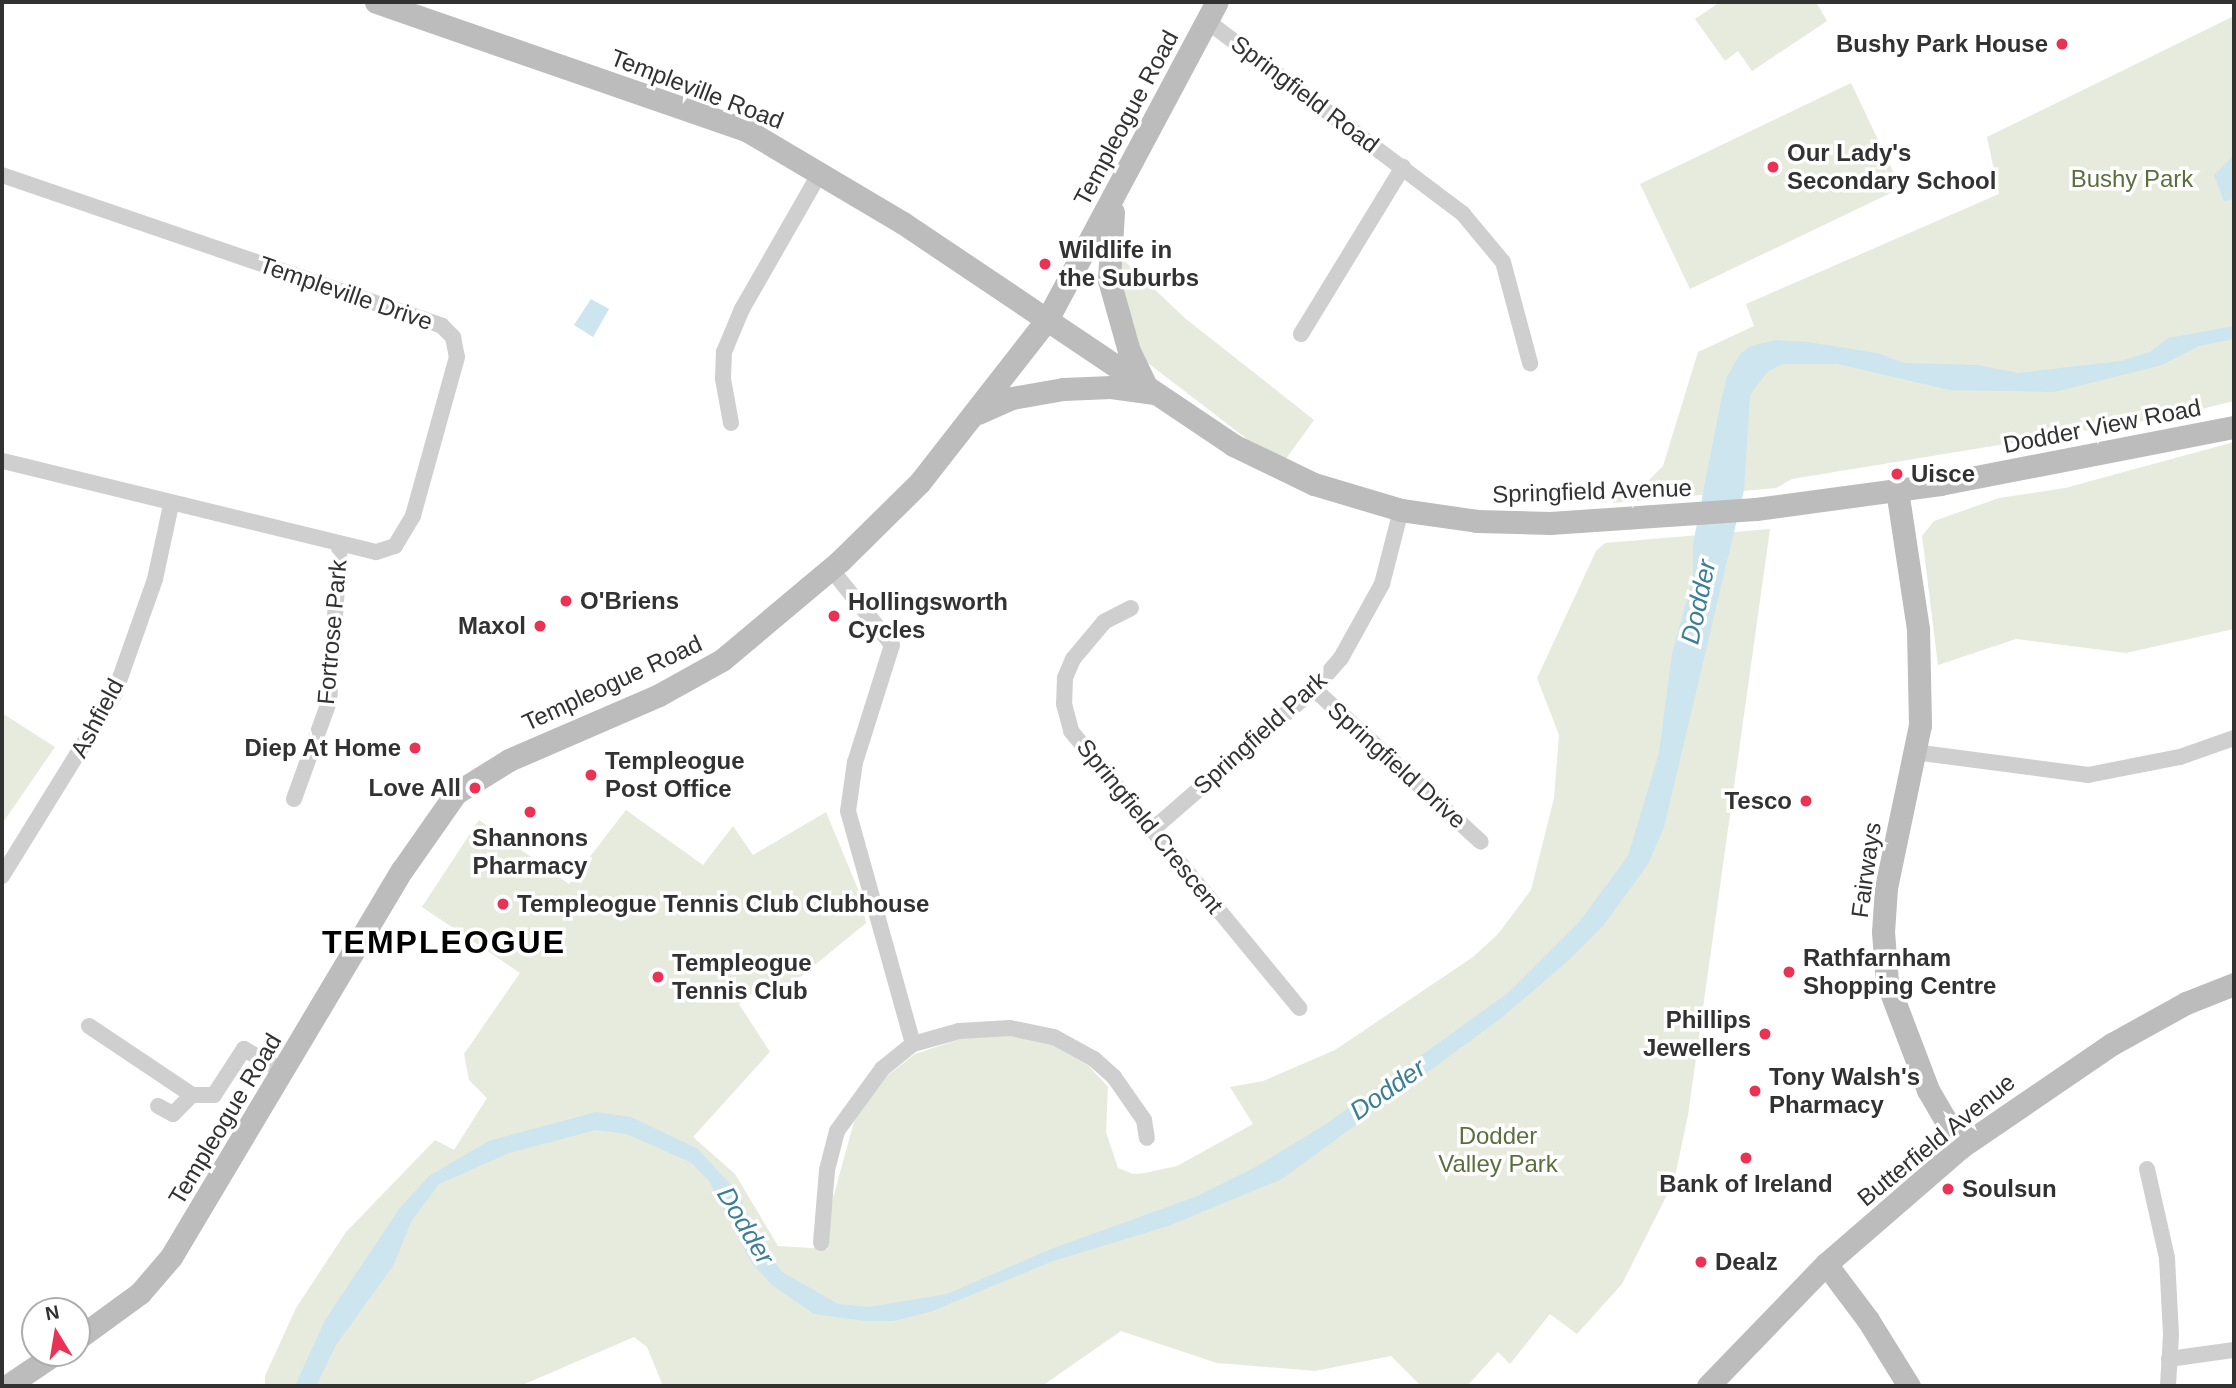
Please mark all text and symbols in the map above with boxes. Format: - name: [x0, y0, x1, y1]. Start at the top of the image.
- street label: Templeogue Road: [1068, 25, 1184, 211]
- street label: Springfield Road: [1225, 29, 1385, 159]
- place label: Bushy Park House: [1836, 30, 2048, 58]
- marker: Bushy Park House: [2054, 36, 2070, 52]
- street label: Templeville Road: [607, 43, 787, 135]
- place label: Our Lady's Secondary School: [1787, 139, 1996, 195]
- marker: Our Lady's Secondary School: [1765, 159, 1781, 175]
- park label: Bushy Park: [2071, 165, 2193, 193]
- place label: Wildlife in the Suburbs: [1059, 236, 1199, 292]
- street label: Templeville Drive: [256, 250, 436, 336]
- marker: Wildlife in the Suburbs: [1037, 256, 1053, 272]
- street label: Dodder View Road: [2001, 393, 2203, 459]
- place label: Uisce: [1911, 460, 1975, 488]
- marker: Uisce: [1889, 466, 1905, 482]
- street label: Springfield Avenue: [1491, 473, 1693, 509]
- water label: Dodder: [1675, 557, 1723, 647]
- street label: Fortrose Park: [311, 558, 353, 706]
- place label: O'Briens: [580, 587, 679, 615]
- place label: Hollingsworth Cycles: [848, 588, 1008, 644]
- marker: O'Briens: [558, 593, 574, 609]
- marker: Hollingsworth Cycles: [826, 608, 842, 624]
- place label: Maxol: [458, 612, 526, 640]
- marker: Maxol: [532, 618, 548, 634]
- street label: Templeogue Road: [518, 629, 706, 737]
- street label: Springfield Park: [1187, 666, 1333, 800]
- street label: Ashfield: [64, 674, 130, 762]
- street label: Springfield Drive: [1322, 695, 1472, 835]
- street label: Springfield Crescent: [1071, 733, 1229, 919]
- place label: Diep At Home: [244, 734, 401, 762]
- marker: Diep At Home: [407, 740, 423, 756]
- place label: Templeogue Post Office: [605, 747, 745, 803]
- marker: Templeogue Post Office: [583, 767, 599, 783]
- place label: Love All: [368, 774, 461, 802]
- marker: Love All: [467, 780, 483, 796]
- place label: Tesco: [1724, 787, 1792, 815]
- marker: Tesco: [1798, 793, 1814, 809]
- marker: Shannons Pharmacy: [522, 804, 538, 820]
- street label: Fairways: [1845, 820, 1887, 920]
- place label: Shannons Pharmacy: [472, 824, 588, 880]
- place label: Templeogue Tennis Club Clubhouse: [517, 890, 929, 918]
- marker: Templeogue Tennis Club Clubhouse: [495, 896, 511, 912]
- district label: TEMPLEOGUE: [323, 923, 565, 961]
- place label: Rathfarnham Shopping Centre: [1803, 944, 1996, 1000]
- place label: Templeogue Tennis Club: [672, 949, 812, 1005]
- marker: Rathfarnham Shopping Centre: [1781, 964, 1797, 980]
- marker: Templeogue Tennis Club: [650, 969, 666, 985]
- place label: Phillips Jewellers: [1643, 1006, 1751, 1062]
- marker: Phillips Jewellers: [1757, 1026, 1773, 1042]
- street label: Templeogue Road: [162, 1028, 288, 1210]
- water label: Dodder: [1344, 1053, 1432, 1127]
- place label: Tony Walsh's Pharmacy: [1769, 1063, 1920, 1119]
- street label: Butterfield Avenue: [1851, 1067, 2021, 1213]
- marker: Tony Walsh's Pharmacy: [1747, 1083, 1763, 1099]
- park label: Dodder Valley Park: [1438, 1122, 1558, 1178]
- marker: Bank of Ireland: [1738, 1150, 1754, 1166]
- place label: Bank of Ireland: [1659, 1170, 1833, 1198]
- place label: Soulsun: [1962, 1175, 2057, 1203]
- water label: Dodder: [710, 1181, 780, 1271]
- marker: Soulsun: [1940, 1181, 1956, 1197]
- place label: Dealz: [1715, 1248, 1778, 1276]
- marker: Dealz: [1693, 1254, 1709, 1270]
- north arrow: [21, 1297, 91, 1367]
- text: N: [44, 1301, 61, 1324]

